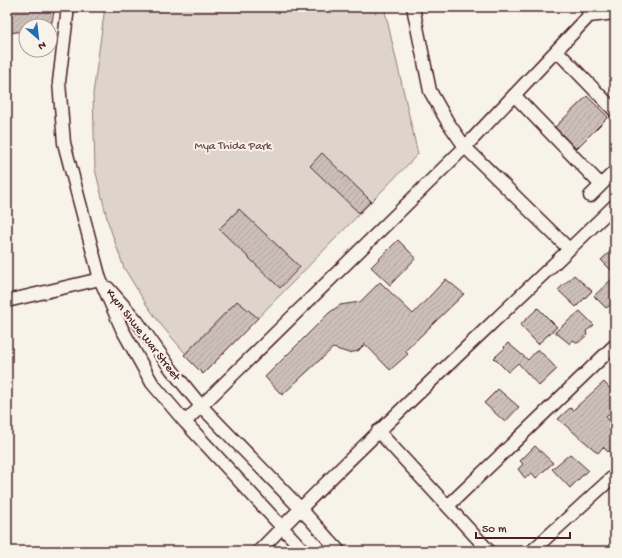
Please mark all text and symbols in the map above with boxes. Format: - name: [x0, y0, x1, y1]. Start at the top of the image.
- north arrow: [18, 18, 58, 58]
- text: N: [36, 38, 48, 52]
- park label: Mya Thida Park: [195, 140, 273, 154]
- street label: Kyun Shwe War Street: [102, 286, 183, 385]
- scale bar: [476, 514, 570, 540]
- text: 50 m: [482, 523, 507, 537]

